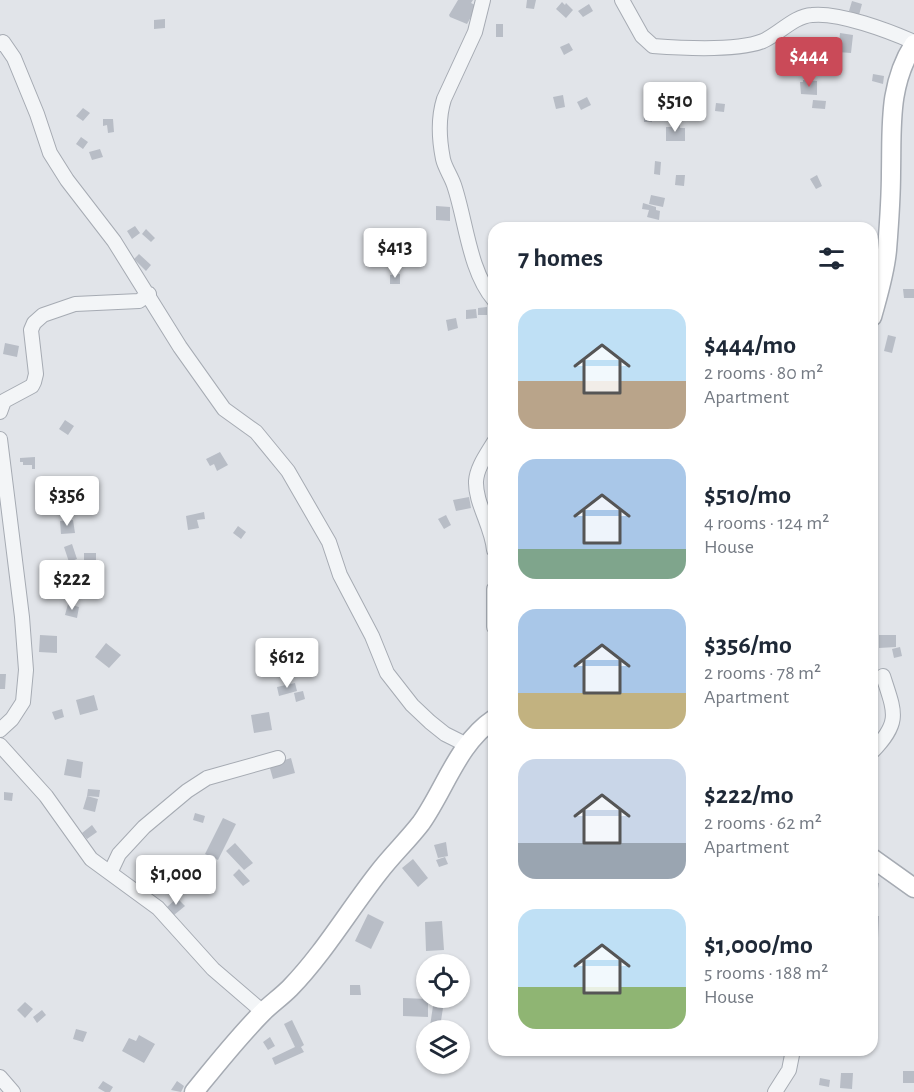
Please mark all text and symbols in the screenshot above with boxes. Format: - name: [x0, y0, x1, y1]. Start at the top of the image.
- pin: $444: [773, 37, 845, 88]
- text: $444: [789, 46, 829, 66]
- pin: $510: [639, 82, 711, 133]
- text: $510: [657, 91, 693, 111]
- pin: $413: [359, 228, 431, 279]
- text: $413: [378, 237, 412, 257]
- icon: filters: [815, 242, 848, 275]
- text: 7 homes: [518, 245, 603, 271]
- text: $444/mo: [704, 332, 796, 358]
- icon: home: [566, 333, 638, 405]
- text: 2 rooms · 80 m²: [704, 363, 823, 383]
- text: Apartment: [704, 387, 789, 407]
- pin: $356: [31, 476, 103, 527]
- text: $510/mo: [704, 482, 791, 508]
- icon: home: [566, 483, 638, 555]
- text: $356: [49, 485, 85, 505]
- text: 4 rooms · 124 m²: [704, 513, 829, 533]
- text: House: [704, 537, 754, 557]
- pin: $222: [36, 560, 108, 611]
- text: $222: [53, 569, 91, 589]
- text: $356/mo: [704, 632, 792, 658]
- icon: home: [566, 633, 638, 705]
- pin: $612: [251, 638, 323, 689]
- text: $612: [269, 647, 305, 667]
- text: 2 rooms · 78 m²: [704, 663, 821, 683]
- text: Apartment: [704, 687, 789, 707]
- text: $222/mo: [704, 782, 794, 808]
- icon: home: [566, 783, 638, 855]
- text: 2 rooms · 62 m²: [704, 813, 822, 833]
- text: Apartment: [704, 837, 789, 857]
- pin: $1,000: [127, 855, 225, 906]
- text: $1,000: [150, 864, 202, 884]
- text: $1,000/mo: [704, 932, 813, 958]
- icon: home: [566, 933, 638, 1005]
- map controls: [416, 954, 470, 1074]
- button: locate: [416, 954, 470, 1008]
- text: 5 rooms · 188 m²: [704, 963, 828, 983]
- text: House: [704, 987, 754, 1007]
- button: layers: [416, 1020, 470, 1074]

